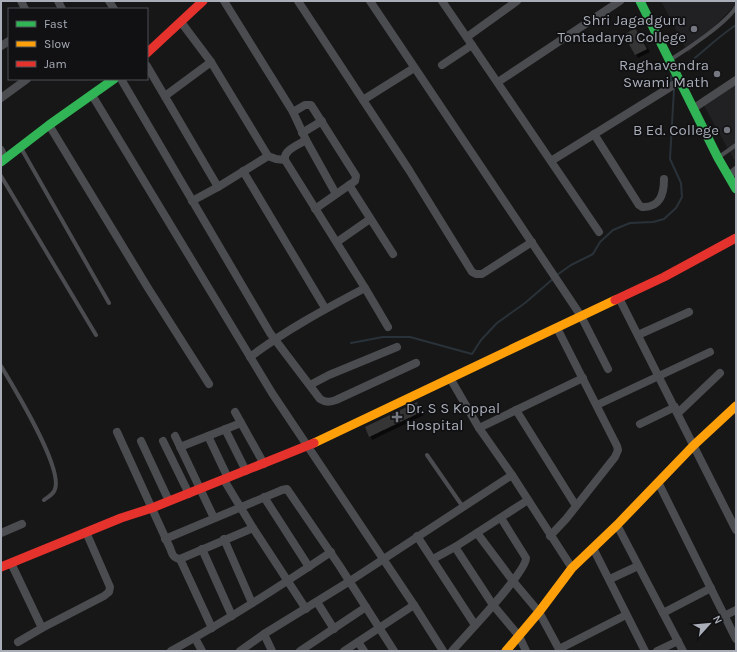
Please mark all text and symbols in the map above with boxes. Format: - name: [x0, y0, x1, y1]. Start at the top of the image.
- legend: [8, 8, 148, 80]
- place label: Shri Jagadguru Tontadarya College: [557, 11, 686, 46]
- text: Fast: [44, 17, 68, 31]
- marker: Shri Jagadguru Tontadarya College: [689, 24, 699, 34]
- text: Slow: [44, 37, 70, 51]
- place label: Raghavendra Swami Math: [619, 56, 709, 91]
- text: Jam: [44, 57, 67, 71]
- marker: Raghavendra Swami Math: [712, 69, 722, 79]
- place label: B Ed. College: [633, 121, 719, 139]
- marker: B Ed. College: [722, 125, 732, 135]
- place label: Dr. S S Koppal Hospital: [406, 399, 500, 434]
- marker: Dr. S S Koppal Hospital: [391, 411, 403, 423]
- north arrow: [689, 604, 729, 644]
- text: N: [710, 613, 725, 626]

